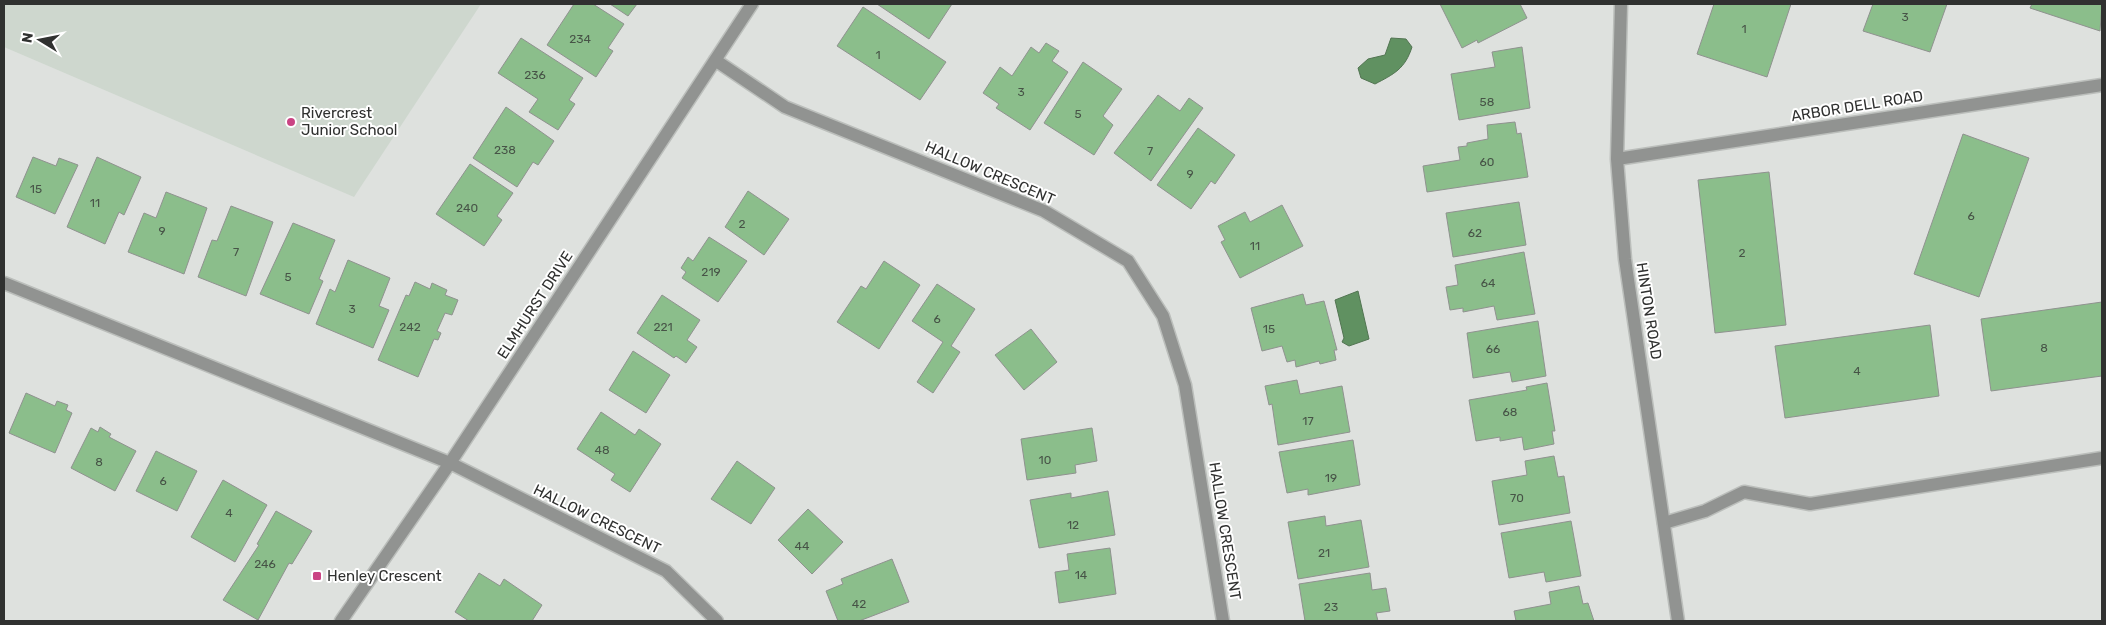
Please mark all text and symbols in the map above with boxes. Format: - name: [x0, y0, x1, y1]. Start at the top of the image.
- house number: 3: [1901, 10, 1909, 24]
- north arrow: [15, 15, 65, 65]
- house number: 1: [1741, 22, 1747, 36]
- text: N: [18, 31, 37, 44]
- house number: 234: [569, 32, 591, 46]
- house number: 1: [875, 48, 881, 62]
- house number: 236: [524, 68, 546, 82]
- house number: 3: [1017, 85, 1025, 99]
- street label: ARBOR DELL ROAD: [1790, 87, 1924, 125]
- house number: 58: [1480, 95, 1494, 109]
- place label: Rivercrest Junior School: [301, 104, 397, 139]
- house number: 5: [1074, 107, 1082, 121]
- marker: Rivercrest Junior School: [285, 116, 297, 128]
- street label: HALLOW CRESCENT: [922, 137, 1058, 209]
- house number: 238: [494, 143, 516, 157]
- house number: 7: [1147, 144, 1153, 158]
- house number: 60: [1480, 155, 1494, 169]
- house number: 9: [1186, 167, 1194, 181]
- house number: 15: [30, 182, 42, 196]
- house number: 11: [90, 196, 100, 210]
- house number: 240: [456, 201, 478, 215]
- house number: 6: [1967, 209, 1975, 223]
- house number: 2: [738, 217, 746, 231]
- house number: 9: [158, 224, 166, 238]
- house number: 62: [1468, 226, 1482, 240]
- house number: 11: [1250, 239, 1260, 253]
- house number: 7: [233, 245, 239, 259]
- house number: 2: [1738, 246, 1746, 260]
- street label: ELMHURST DRIVE: [493, 248, 577, 362]
- street label: HINTON ROAD: [1632, 261, 1666, 361]
- house number: 219: [701, 265, 721, 279]
- house number: 5: [284, 270, 292, 284]
- house number: 64: [1481, 276, 1496, 290]
- house number: 3: [348, 302, 356, 316]
- house number: 6: [933, 312, 941, 326]
- house number: 242: [399, 320, 421, 334]
- house number: 221: [653, 320, 673, 334]
- house number: 15: [1263, 322, 1275, 336]
- house number: 8: [2040, 341, 2048, 355]
- house number: 66: [1486, 342, 1500, 356]
- house number: 4: [1853, 364, 1861, 378]
- house number: 68: [1503, 405, 1517, 419]
- house number: 17: [1302, 414, 1314, 428]
- house number: 48: [594, 443, 610, 457]
- house number: 10: [1039, 453, 1051, 467]
- house number: 8: [95, 455, 103, 469]
- street label: HALLOW CRESCENT: [1205, 461, 1245, 602]
- house number: 19: [1325, 471, 1337, 485]
- house number: 6: [159, 474, 167, 488]
- street label: HALLOW CRESCENT: [530, 480, 664, 558]
- house number: 70: [1510, 491, 1524, 505]
- house number: 4: [225, 506, 233, 520]
- house number: 12: [1067, 518, 1079, 532]
- house number: 44: [795, 539, 810, 553]
- house number: 21: [1318, 546, 1330, 560]
- house number: 246: [254, 557, 276, 571]
- place label: Henley Crescent: [327, 567, 442, 585]
- house number: 14: [1075, 568, 1088, 582]
- marker: Henley Crescent: [311, 570, 323, 582]
- house number: 42: [852, 597, 866, 611]
- house number: 23: [1324, 600, 1338, 614]

